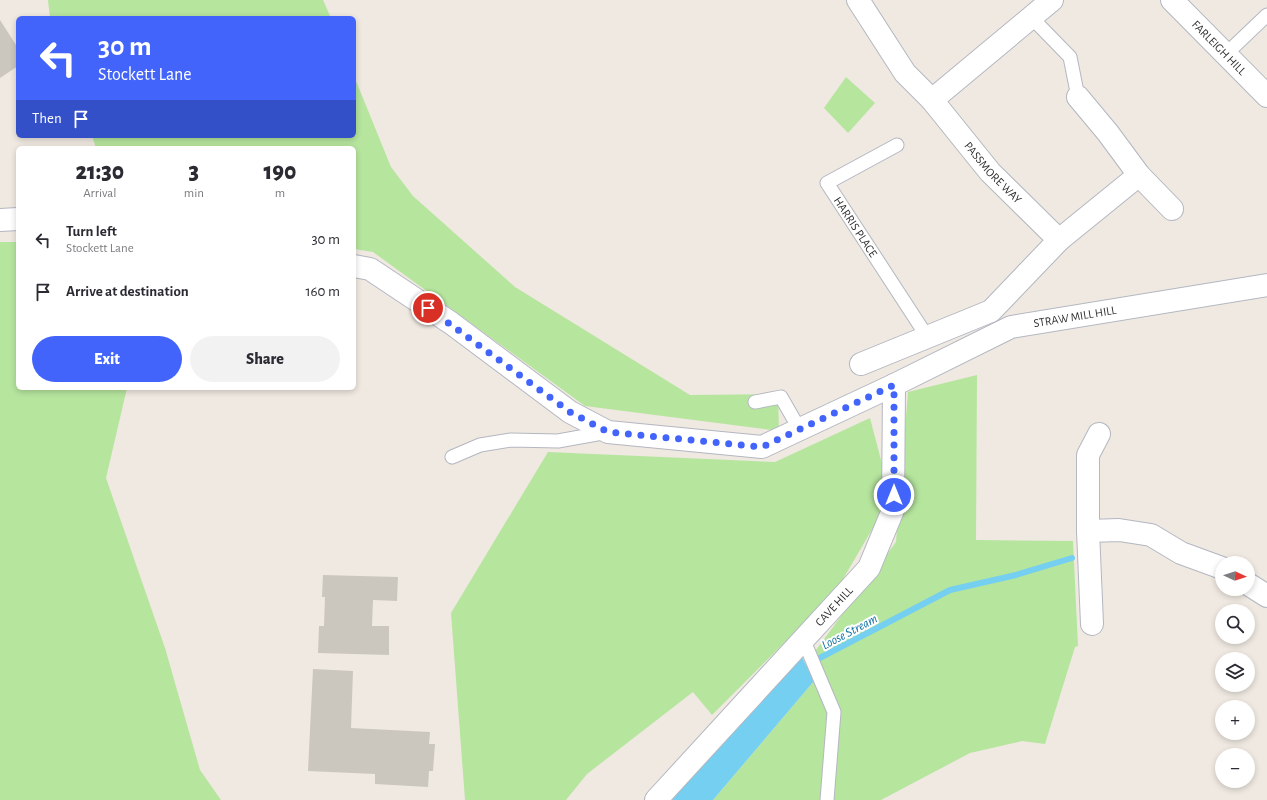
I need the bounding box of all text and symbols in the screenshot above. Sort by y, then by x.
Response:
street label: FARLEIGH HILL [1190,18,1248,77]
icon: left [32,32,84,84]
text: 30 m [98,33,151,61]
text: Stockett Lane [98,66,192,84]
icon: arrive [70,108,92,130]
text: Then [32,111,62,126]
street label: PASSMORE WAY [962,140,1024,206]
text: 21:30 [75,160,124,184]
text: 3 [189,160,199,184]
text: 190 [264,160,297,184]
text: Arrival [83,187,117,200]
text: min [184,187,204,200]
text: m [275,187,285,200]
street label: HARRIS PLACE [832,194,880,259]
text: Turn left [66,224,117,239]
icon: left [32,229,54,251]
text: 30 m [311,232,340,247]
text: Stockett Lane [66,242,134,255]
icon: arrive [32,281,54,303]
text: Arrive at destination [66,284,189,299]
text: 160 m [305,284,340,299]
pin [411,291,445,325]
icon: arrive [417,297,439,319]
street label: STRAW MILL HILL [1033,304,1117,329]
button: Exit [32,336,182,382]
button: Share [190,336,340,382]
position arrow [873,474,915,516]
north arrow [1215,556,1255,596]
map controls [1215,556,1255,788]
street label: CAVE HILL [813,584,855,628]
button: search [1215,604,1255,644]
water label: Loose Stream [820,612,880,652]
button: layers [1215,652,1255,692]
button: + [1215,700,1255,740]
button: − [1215,748,1255,788]

